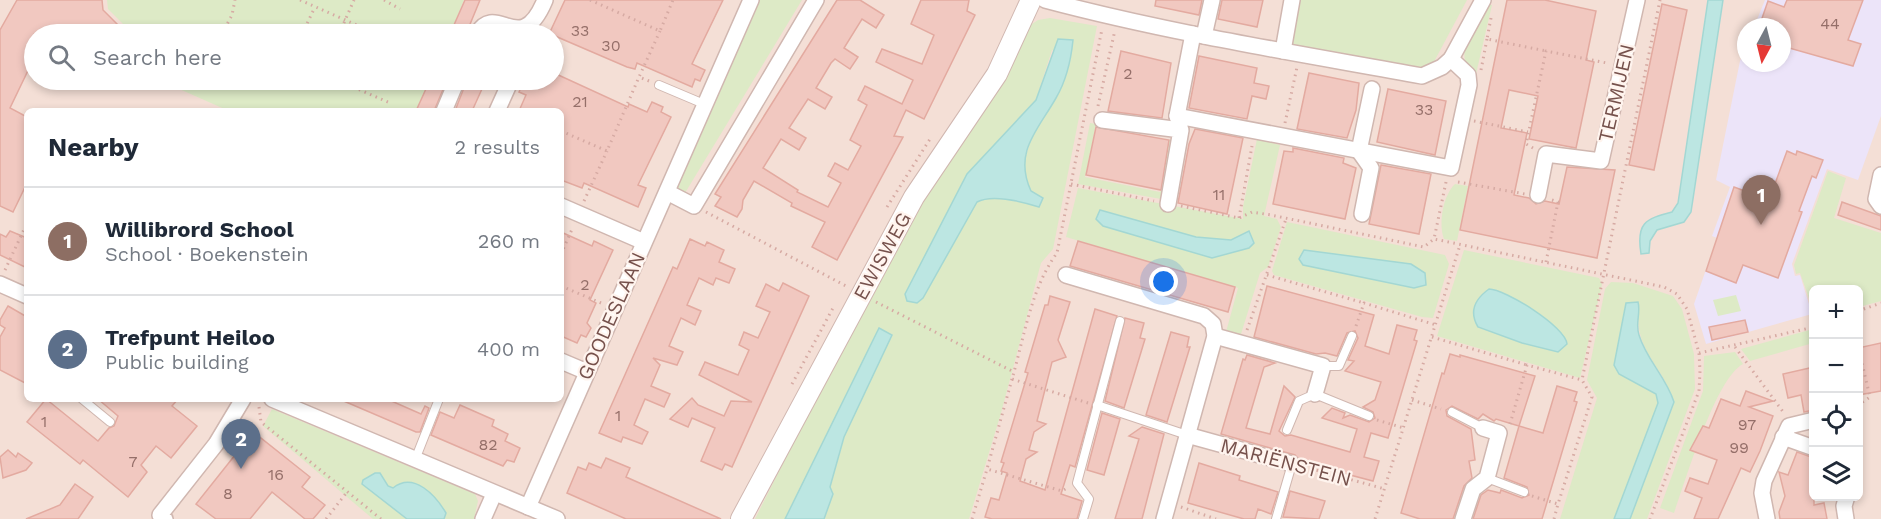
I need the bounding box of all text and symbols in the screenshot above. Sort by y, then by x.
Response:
house number: 44 [1820,14,1840,33]
north arrow [1737,18,1791,72]
house number: 33 [571,21,589,40]
search box [24,24,564,90]
house number: 30 [601,36,621,55]
icon: search [45,41,78,74]
street label: TERMIJEN [1593,42,1639,144]
text: Search here [93,45,222,70]
house number: 2 [1123,64,1133,83]
house number: 21 [572,92,588,111]
house number: 33 [1415,100,1433,119]
text: Nearby [48,132,139,162]
text: 2 results [455,135,540,159]
pin: 1 [1742,176,1780,225]
house number: 11 [1213,185,1225,204]
street label: EWISWEG [848,208,916,304]
text: Willibrord School [105,217,294,242]
text: 1 [63,229,72,253]
text: 260 m [478,229,540,253]
text: School · Boekenstein [105,242,309,266]
street label: GOODESLAAN [572,248,650,384]
your location [1149,267,1178,296]
house number: 2 [580,275,590,294]
map controls [1809,285,1863,501]
button: + [1809,285,1863,339]
text: Trefpunt Heiloo [105,325,275,350]
text: 2 [62,337,73,361]
text: 400 m [477,337,540,361]
button: − [1809,339,1863,393]
text: Public building [105,350,249,374]
button: locate [1809,393,1863,447]
house number: 1 [615,406,621,425]
house number: 1 [41,412,47,431]
house number: 97 [1738,415,1756,434]
pin: 2 [222,420,260,469]
street label: MARIËNSTEIN [1218,433,1354,491]
house number: 82 [478,435,498,454]
house number: 99 [1729,438,1749,457]
button: layers [1809,447,1863,501]
house number: 7 [129,452,138,471]
house number: 16 [268,465,284,484]
house number: 8 [223,484,233,503]

